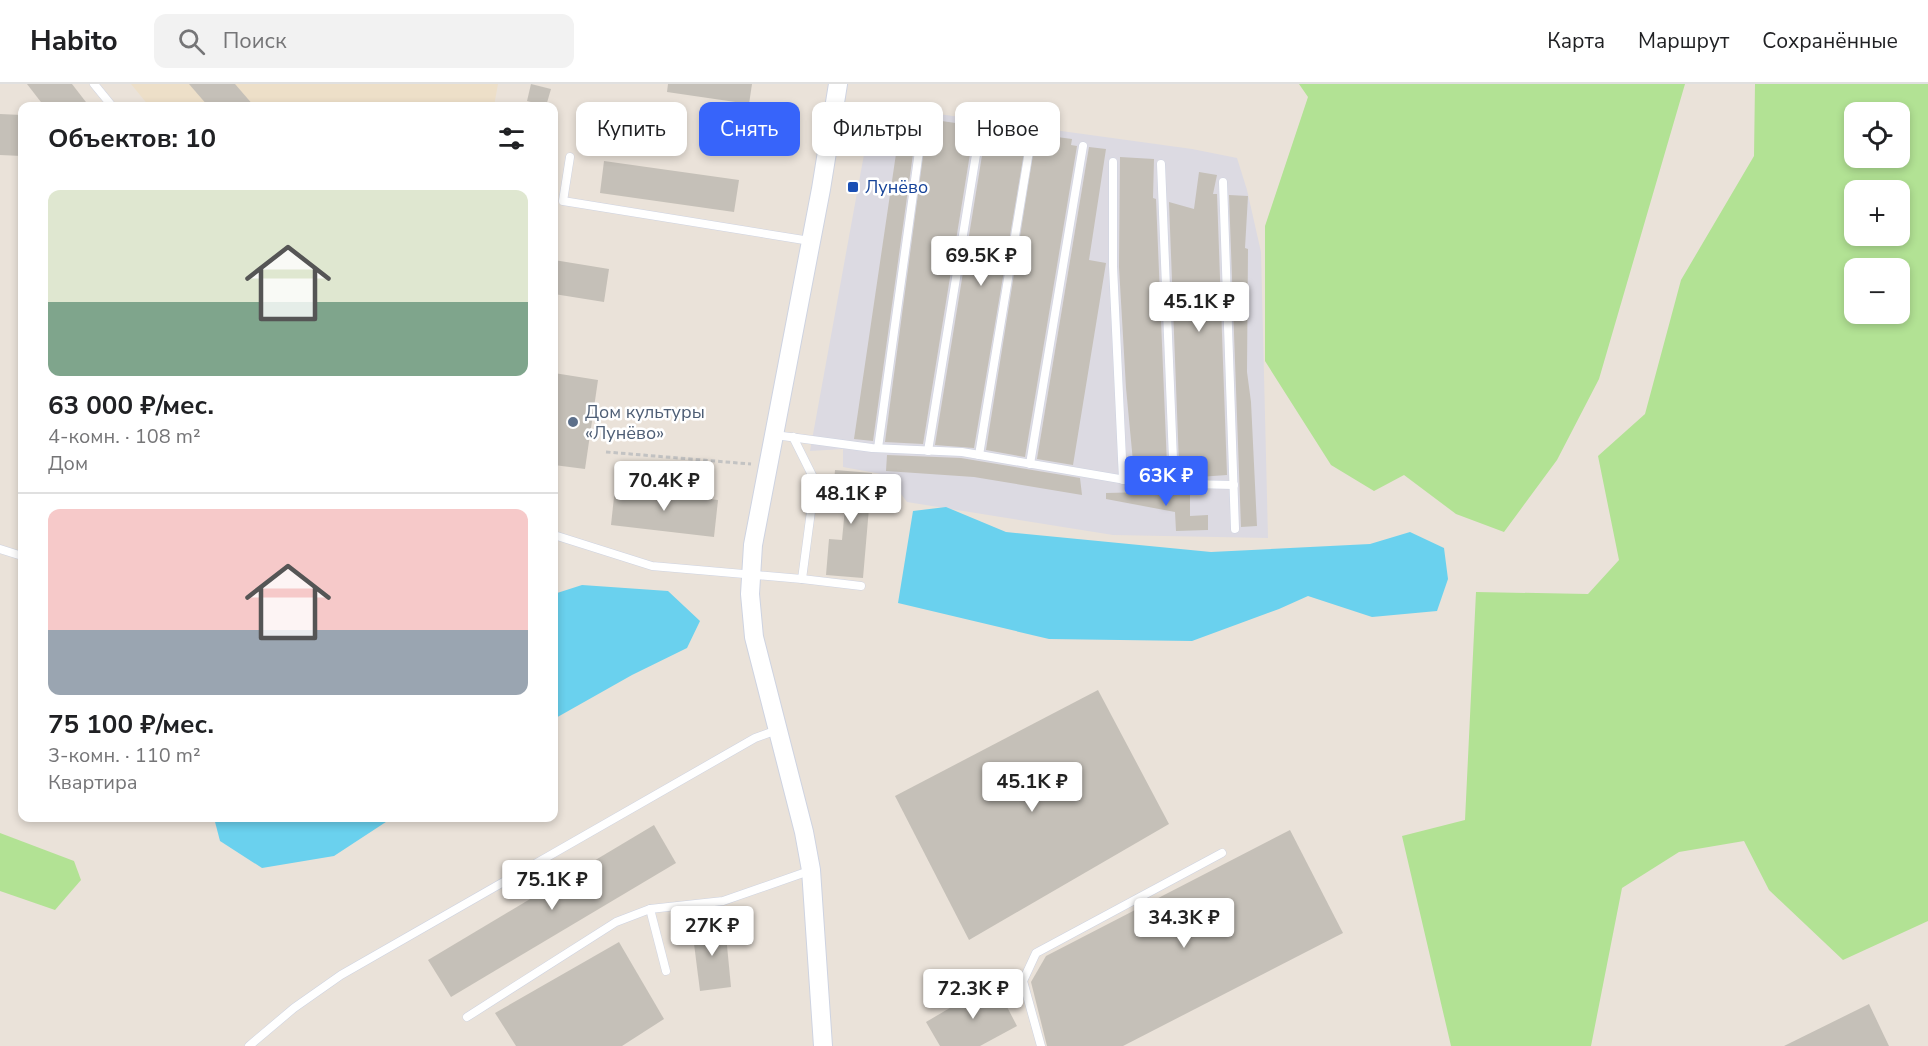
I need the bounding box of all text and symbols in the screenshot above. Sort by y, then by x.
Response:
search box [154,14,574,68]
text: Habito [30,22,118,60]
icon: search [175,25,208,58]
text: Поиск [223,26,287,56]
text: Карта [1547,27,1605,55]
text: Маршрут [1638,27,1729,55]
text: Сохранённые [1762,27,1898,55]
chip: Купить [576,102,687,156]
chip: Снять [699,102,800,156]
chip: Фильтры [812,102,943,156]
chip: Новое [955,102,1060,156]
map controls [1844,102,1910,324]
button: locate [1844,102,1910,168]
text: Объектов: 10 [48,121,216,156]
icon: filters [495,122,528,155]
place label: Лунёво [865,175,928,199]
marker: Лунёво [846,180,860,194]
button: + [1844,180,1910,246]
icon: home [234,229,342,337]
pin: 69.5K ₽ [926,236,1036,287]
text: 69.5K ₽ [945,242,1017,269]
button: − [1844,258,1910,324]
pin: 45.1K ₽ [1144,282,1254,333]
text: 45.1K ₽ [1163,288,1235,315]
text: 63 000 ₽/мес. [48,388,214,423]
place label: Дом культуры «Лунёво» [585,400,705,445]
marker: Дом культуры «Лунёво» [566,415,580,429]
text: 4-комн. · 108 m² [48,423,201,450]
text: Дом [48,450,88,477]
pin: 63K ₽ [1124,456,1208,507]
pin: 70.4K ₽ [609,461,719,512]
text: 63K ₽ [1139,462,1193,489]
text: 70.4K ₽ [628,467,700,494]
pin: 48.1K ₽ [796,474,906,525]
text: 48.1K ₽ [815,480,887,507]
icon: home [234,548,342,656]
text: 75 100 ₽/мес. [48,707,214,742]
text: 3-комн. · 110 m² [48,742,201,769]
pin: 45.1K ₽ [977,762,1087,813]
text: 45.1K ₽ [996,768,1068,795]
text: Квартира [48,769,138,796]
pin: 75.1K ₽ [497,860,607,911]
text: 75.1K ₽ [516,866,588,893]
pin: 34.3K ₽ [1129,898,1239,949]
text: 34.3K ₽ [1148,904,1220,931]
pin: 27K ₽ [670,906,754,957]
text: 27K ₽ [685,912,739,939]
pin: 72.3K ₽ [918,969,1028,1020]
text: 72.3K ₽ [937,975,1009,1002]

